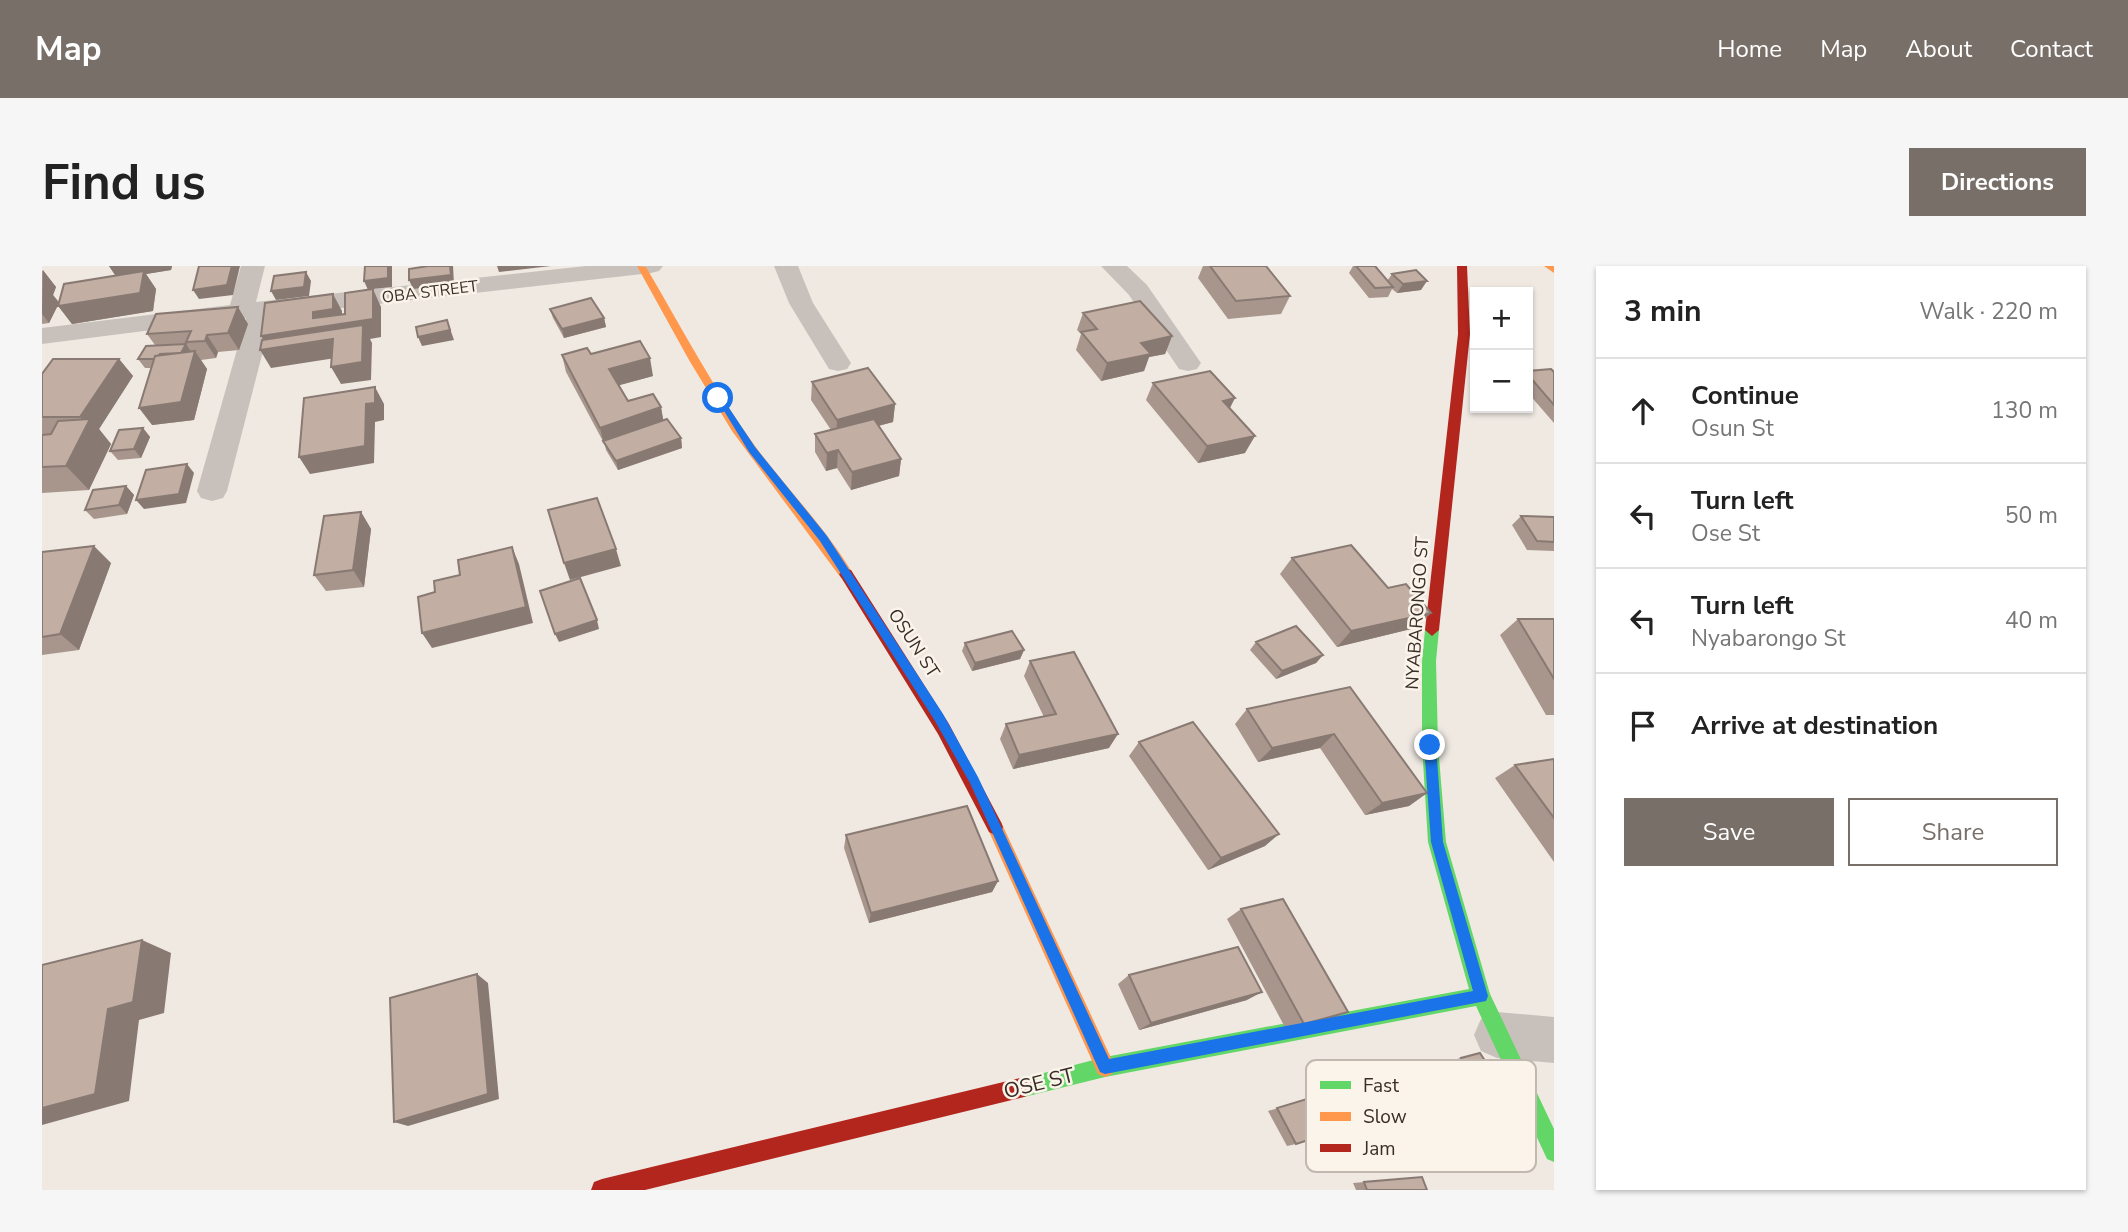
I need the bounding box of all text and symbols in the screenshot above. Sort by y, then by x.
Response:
text: Map [35,27,102,72]
text: Home [1717,33,1782,65]
text: Map [1820,33,1867,65]
text: About [1905,33,1972,65]
text: Contact [2010,33,2093,65]
button: Directions [1909,148,2086,216]
text: Find us [42,149,206,216]
street label: OBA STREET [381,275,480,309]
map controls [1470,287,1533,413]
button: + [1470,287,1533,350]
text: 3 min [1624,291,1702,332]
text: Walk · 220 m [1919,296,2058,327]
button: − [1470,350,1533,413]
text: Continue [1691,378,1799,413]
route start [702,382,733,413]
icon: ahead [1624,392,1662,430]
text: 130 m [1991,395,2058,426]
text: Osun St [1691,413,1774,444]
text: Turn left [1691,483,1794,518]
icon: left [1624,497,1662,535]
text: 50 m [2005,500,2058,531]
text: Ose St [1691,518,1760,549]
street label: NYABARONGO ST [1400,536,1434,690]
text: Turn left [1691,588,1794,623]
icon: left [1624,602,1662,640]
street label: OSUN ST [883,604,945,682]
text: 40 m [2005,605,2058,636]
text: Nyabarongo St [1691,623,1846,654]
icon: arrive [1624,707,1662,745]
text: Arrive at destination [1691,708,1938,743]
route end [1414,729,1445,760]
button: Save [1624,798,1834,866]
button: Share [1848,798,2058,866]
legend [1306,1060,1536,1172]
street label: OSE ST [1001,1061,1078,1105]
text: Fast [1363,1073,1399,1099]
text: Slow [1363,1104,1407,1130]
text: Jam [1362,1136,1396,1162]

